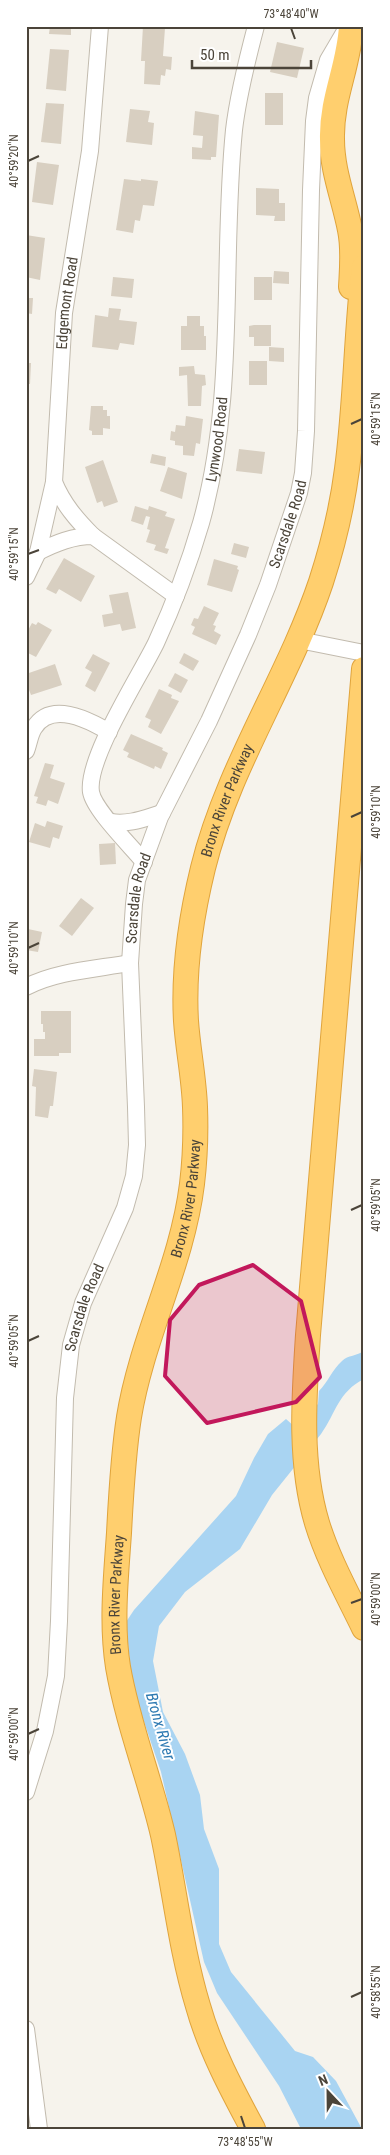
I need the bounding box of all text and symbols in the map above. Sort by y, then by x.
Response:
text: 73°48'40"W [263,7,319,21]
scale bar [192,38,311,70]
text: 50 m [200,46,230,64]
text: 40°59'20"N [7,134,21,188]
street label: Edgemont Road [53,255,82,350]
text: 40°59'15"N [369,392,383,446]
street label: Lynwood Road [202,396,231,483]
street label: Scarsdale Road [265,479,310,571]
text: 40°59'15"N [7,527,21,581]
street label: Bronx River Parkway [197,741,257,859]
text: 40°59'10"N [369,785,383,839]
street label: Scarsdale Road [122,850,155,944]
text: 40°59'10"N [7,921,21,975]
street label: Bronx River Parkway [167,1139,204,1260]
text: 40°59'05"N [369,1178,383,1232]
street label: Scarsdale Road [61,1261,108,1352]
text: 40°59'05"N [7,1314,21,1368]
street label: Bronx River Parkway [105,1534,128,1656]
text: 40°59'00"N [369,1572,383,1626]
water label: Bronx River [142,1690,180,1763]
text: 40°59'00"N [7,1707,21,1761]
text: 40°58'55"N [369,1965,383,2019]
north arrow [302,2068,352,2118]
text: N [316,2071,330,2089]
text: 73°48'55"W [217,2135,273,2149]

